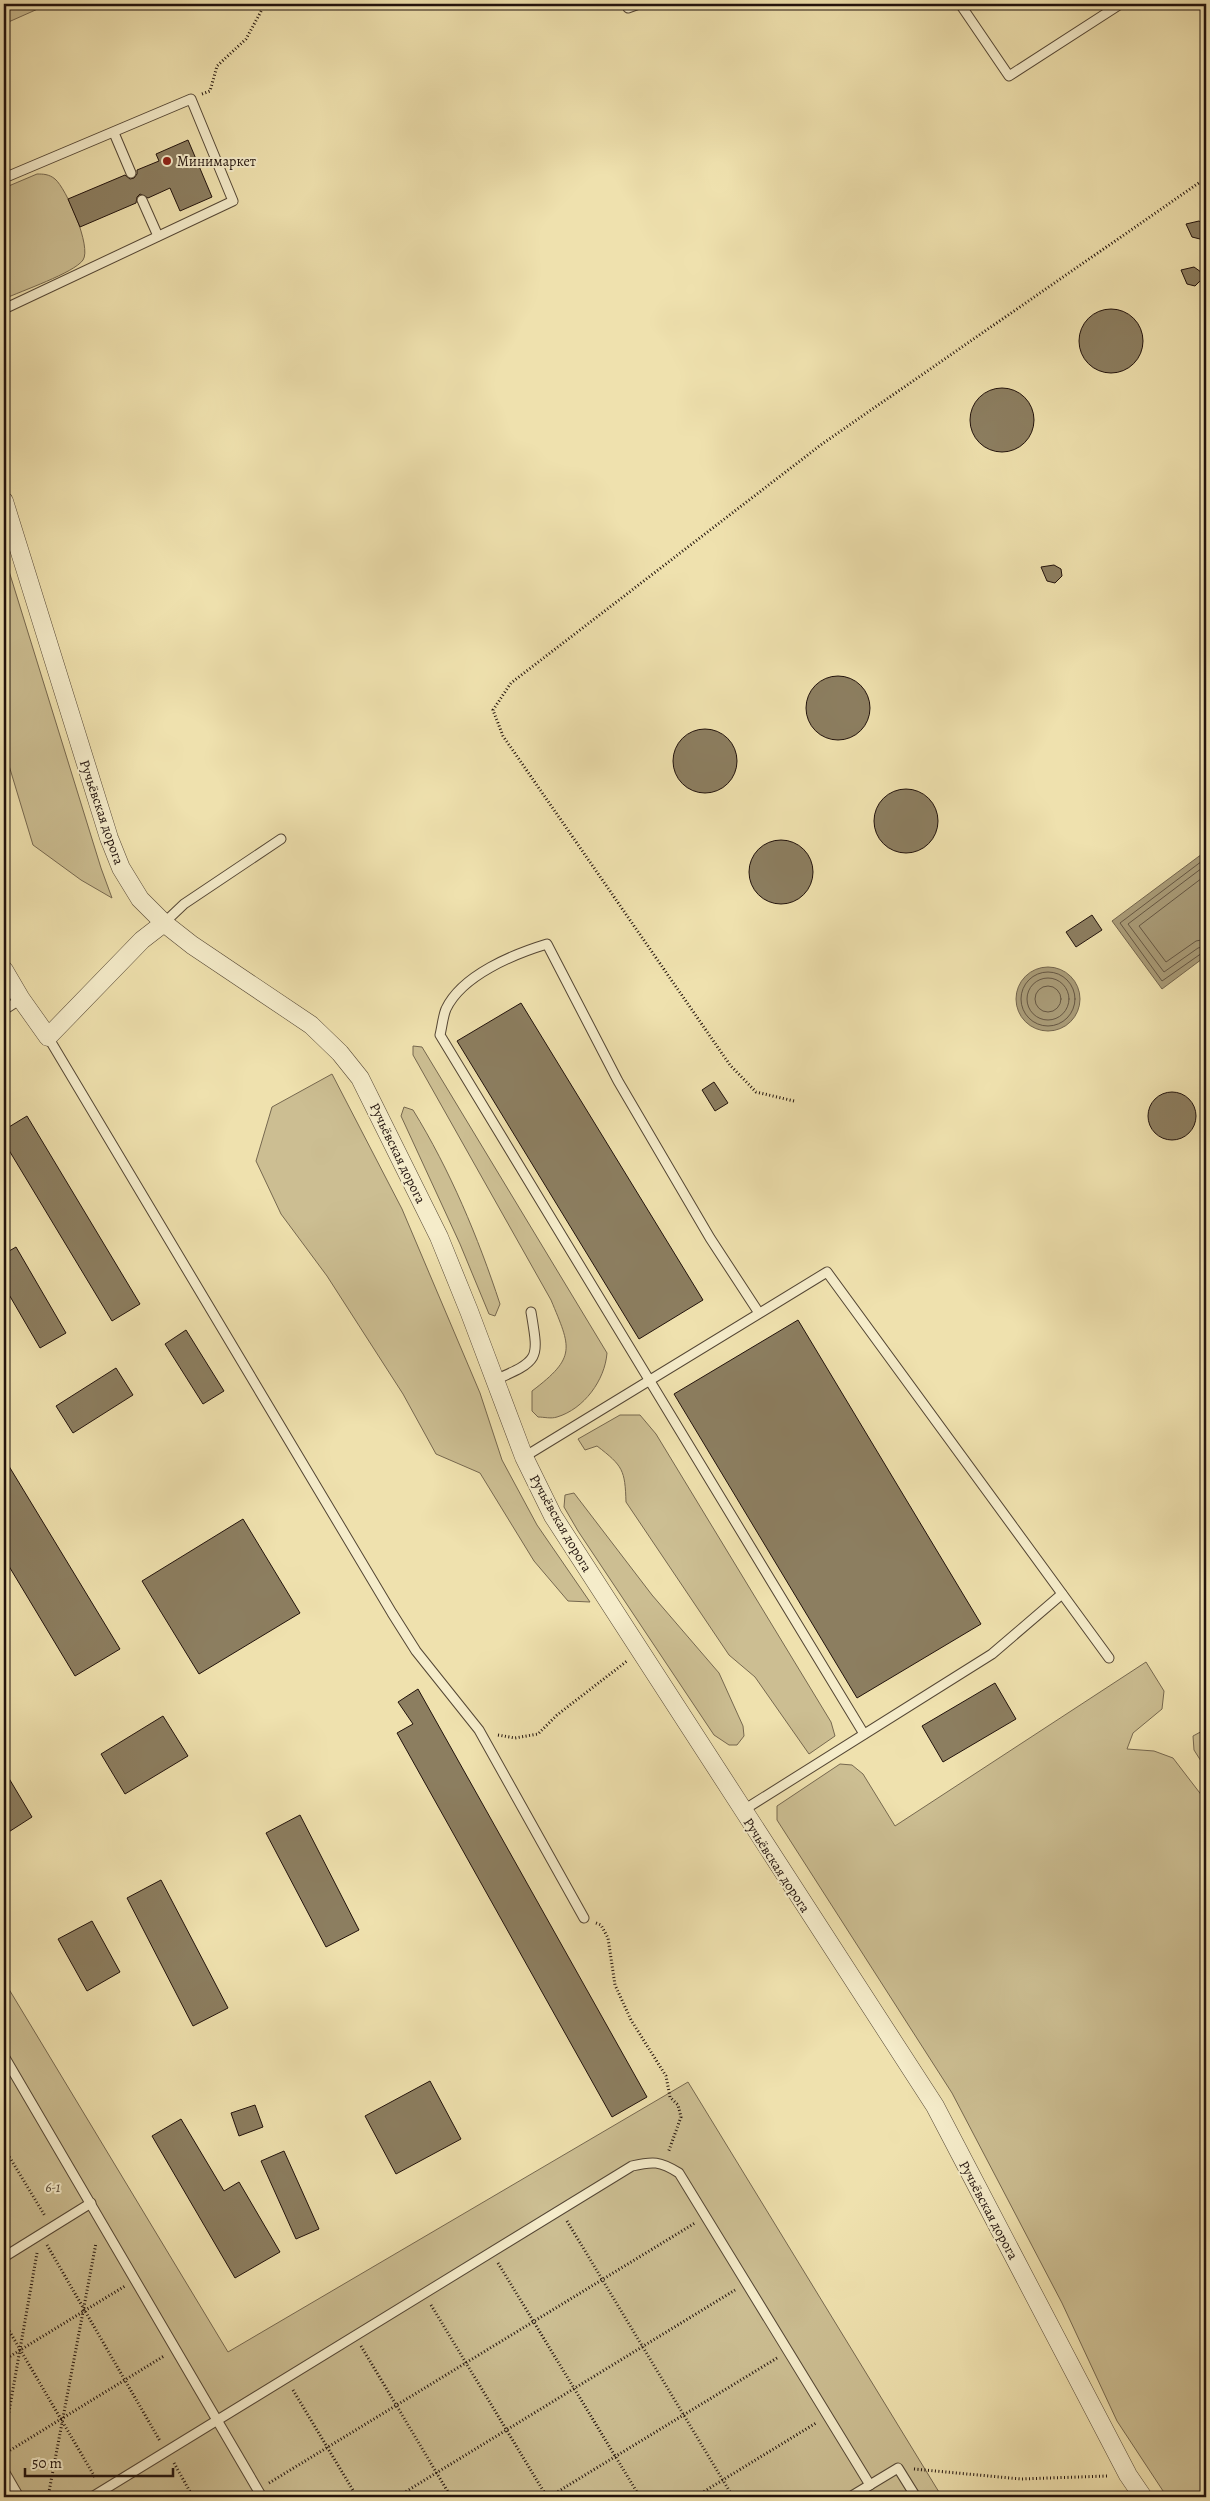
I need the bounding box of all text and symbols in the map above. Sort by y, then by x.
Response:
place label: Минимаркет [177,152,256,171]
marker: Минимаркет [161,155,173,167]
street label: Ручьёвская дорога [75,757,129,868]
street label: Ручьёвская дорога [365,1100,430,1207]
street label: Ручьёвская дорога [525,1471,597,1576]
street label: Ручьёвская дорога [739,1814,815,1917]
street label: Ручьёвская дорога [954,2157,1023,2264]
park label: 6-1 [45,2178,61,2197]
scale bar [25,2446,172,2478]
text: 50 m [32,2453,62,2473]

